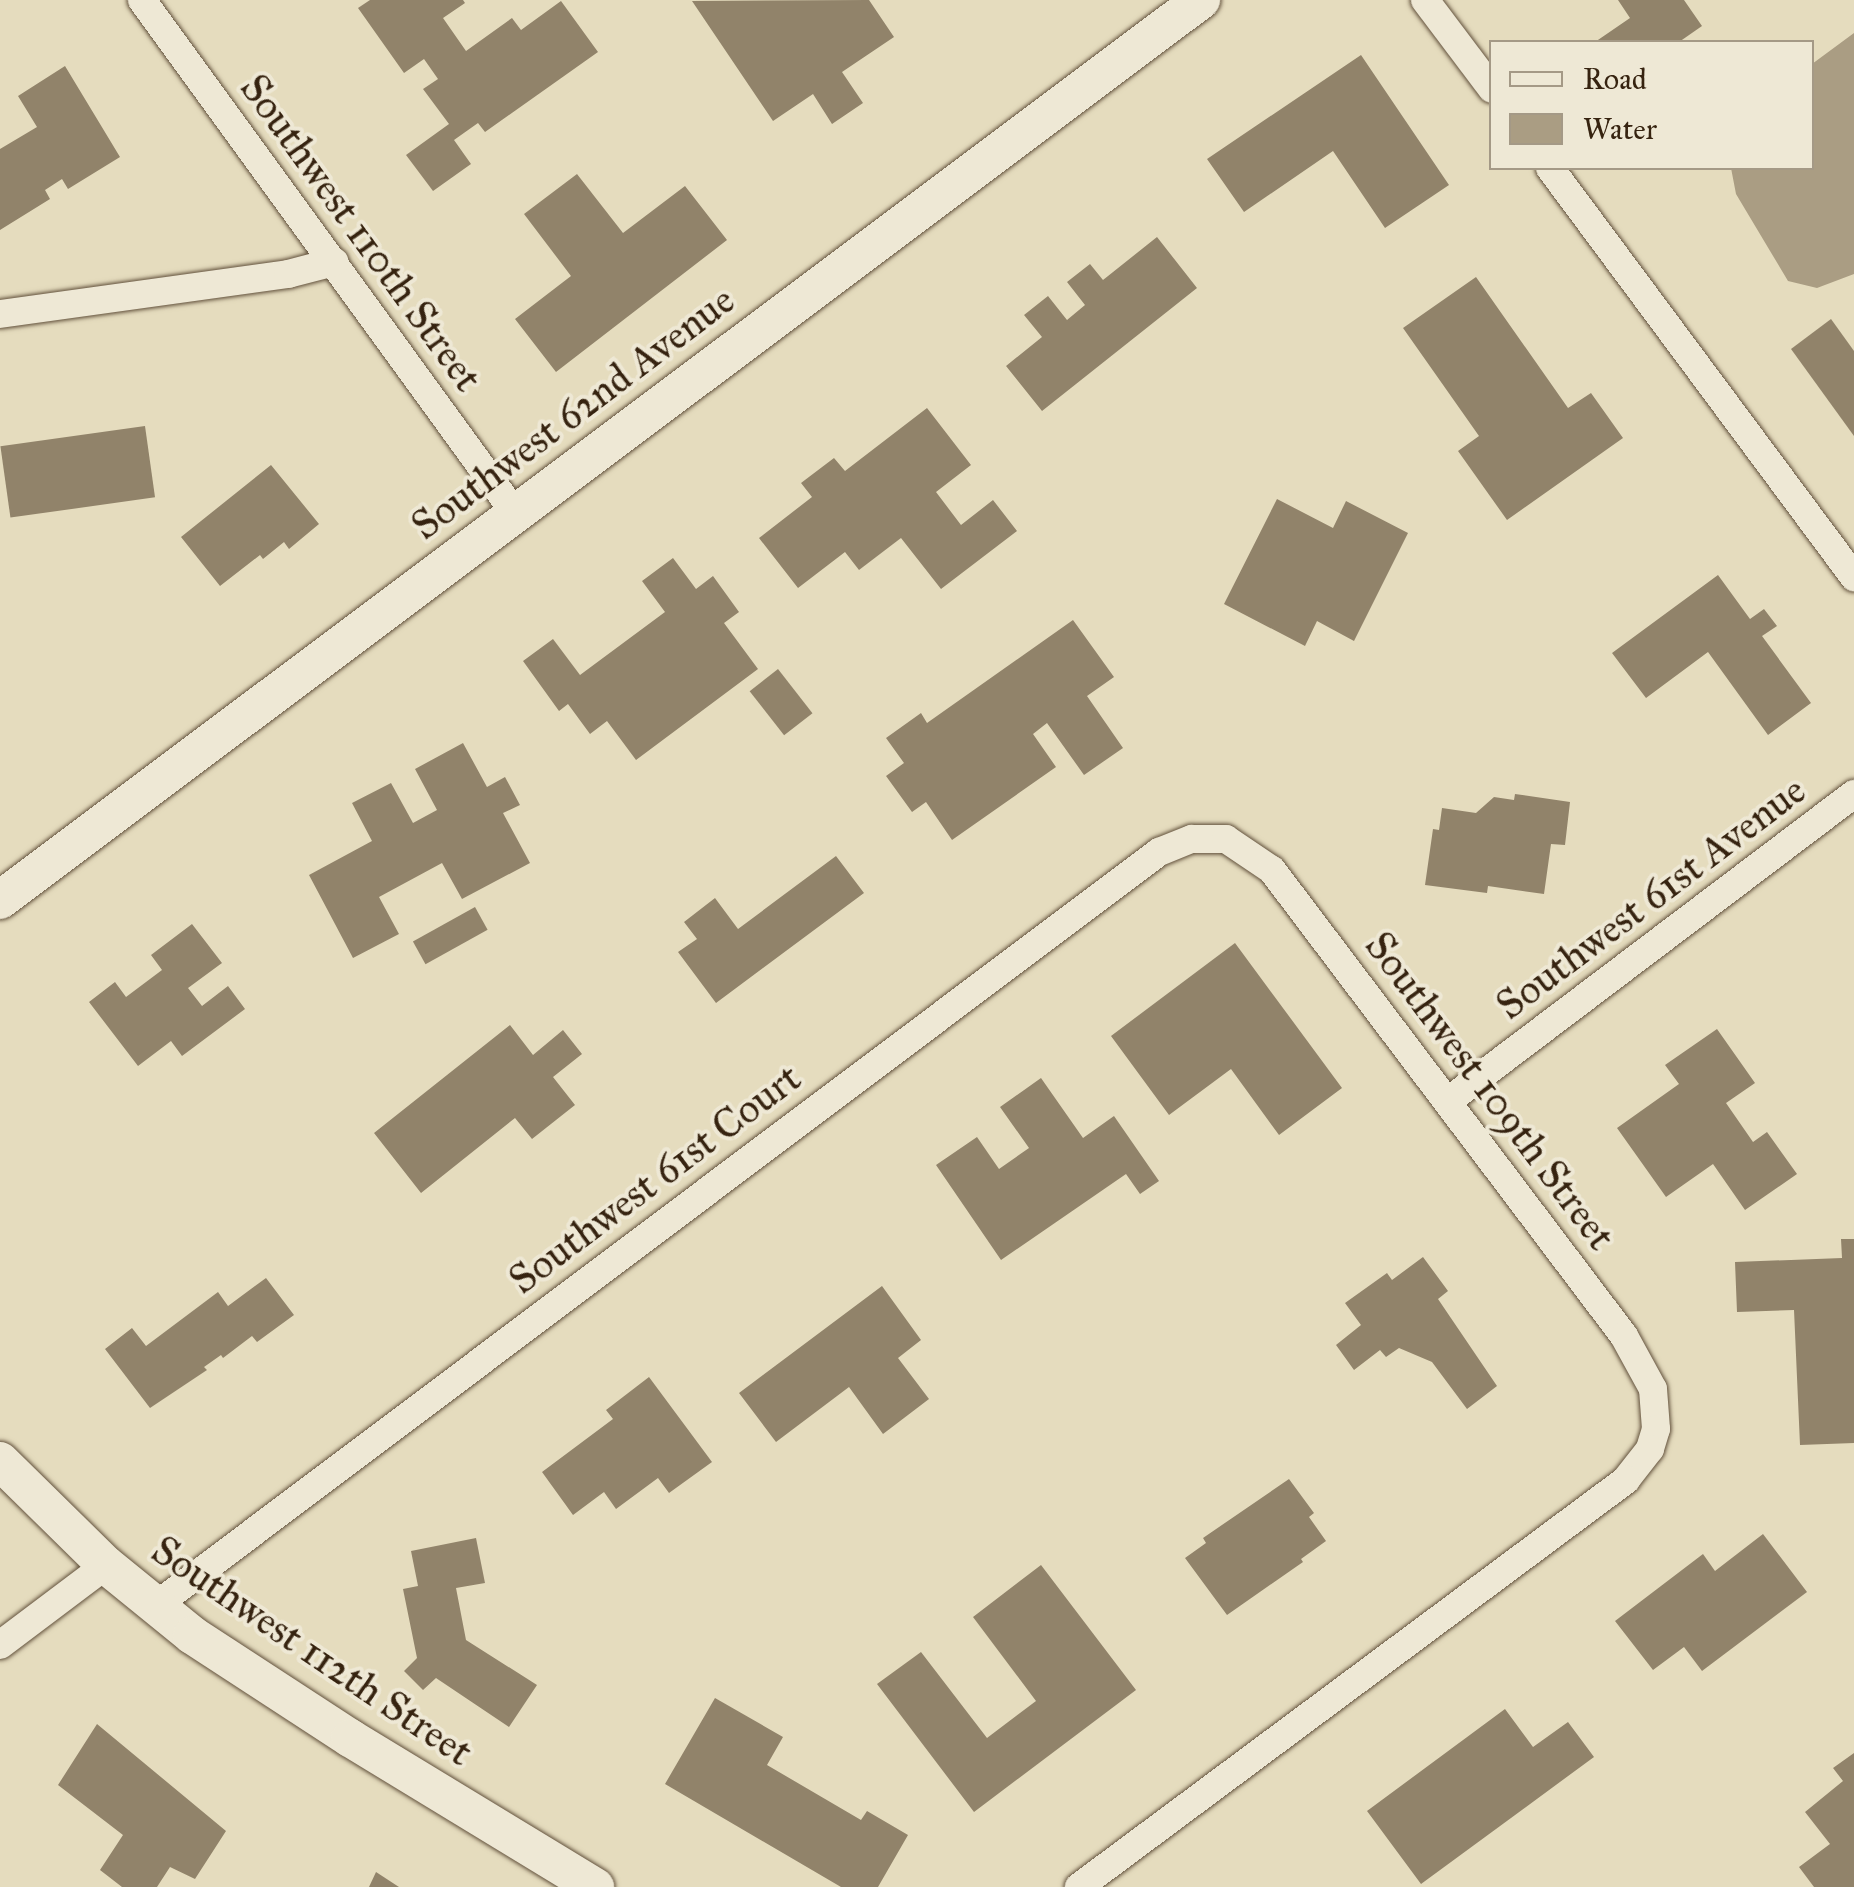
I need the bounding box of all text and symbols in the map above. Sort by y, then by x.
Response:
legend [1489,40,1814,170]
text: Road [1583,61,1647,97]
street label: Southwest 110th Street [230,65,492,401]
text: Water [1583,111,1657,147]
street label: Southwest 62nd Avenue [402,276,744,550]
street label: Southwest 61st Avenue [1487,766,1815,1030]
street label: Southwest 109th Street [1355,923,1625,1259]
street label: Southwest 61st Court [500,1054,810,1304]
street label: Southwest 112th Street [143,1526,481,1776]

